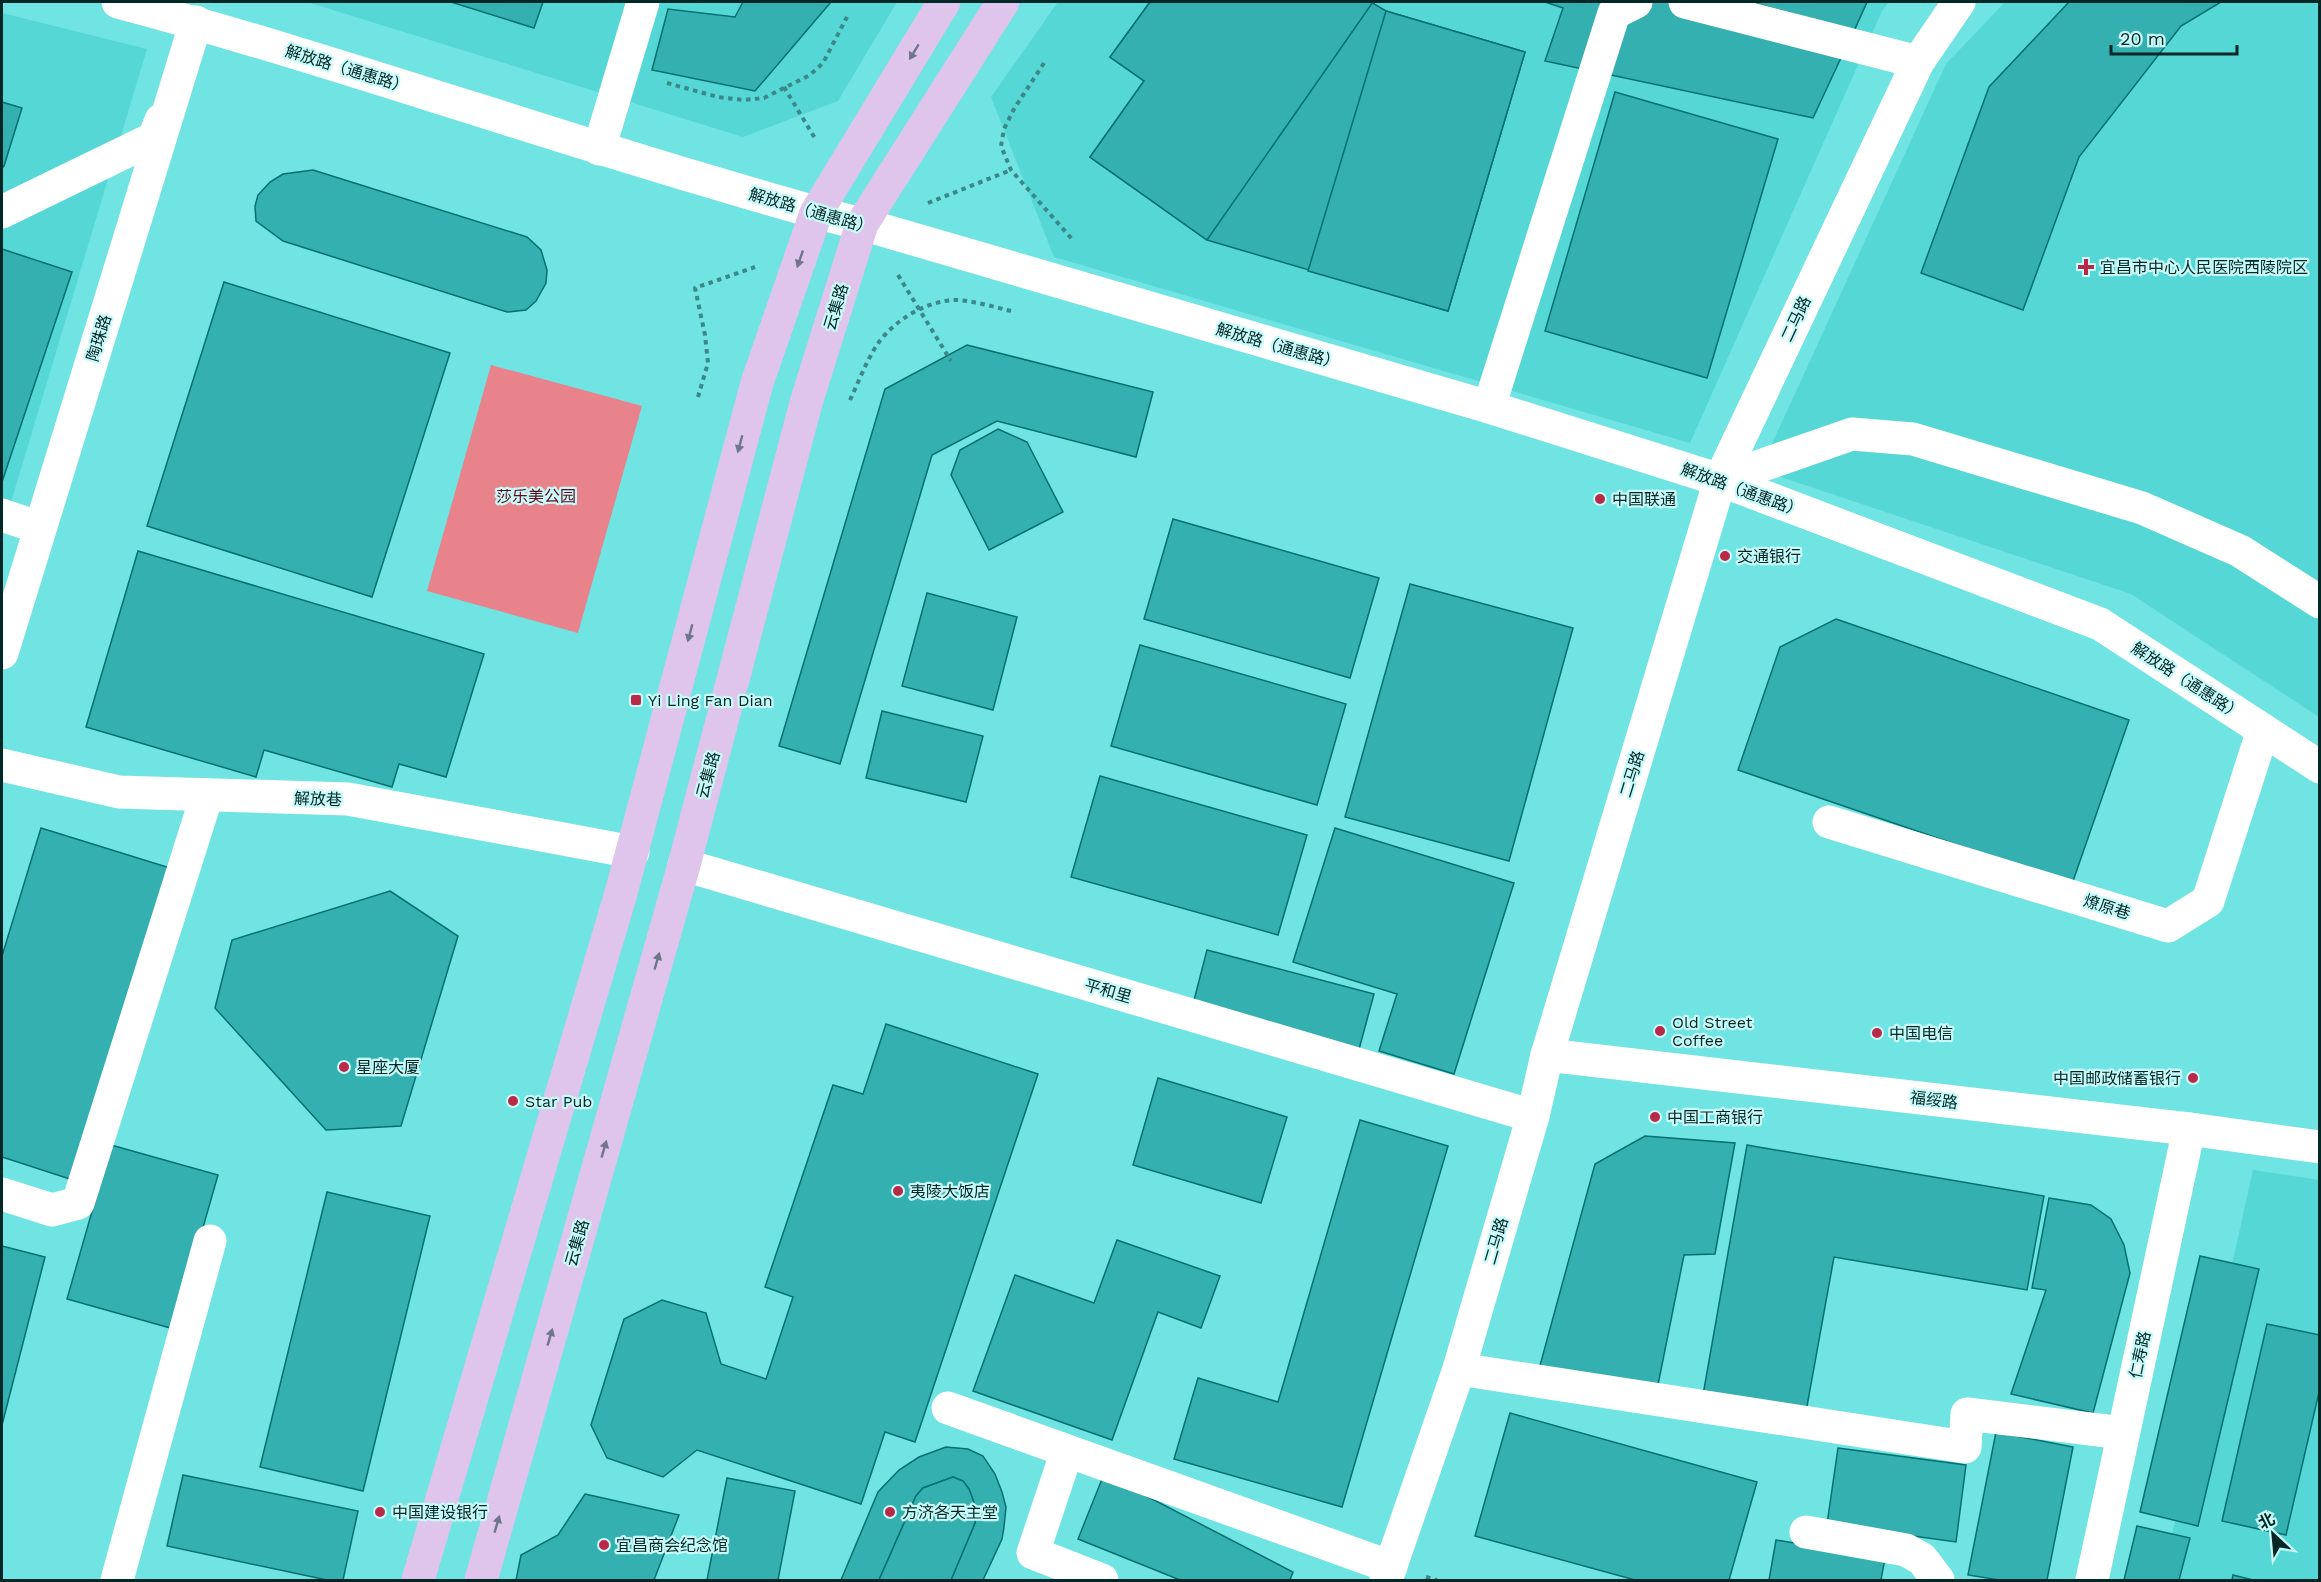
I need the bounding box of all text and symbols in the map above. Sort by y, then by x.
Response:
scale bar [2111,18,2237,56]
text: 20 m [2120,28,2165,49]
street label: 解放路（通惠路） [283,41,411,97]
one-way arrow [908,44,919,60]
street label: 解放路（通惠路） [747,184,875,238]
one-way arrow [794,250,804,268]
marker: 宜昌市中心人民医院西陵院区 [2077,258,2095,276]
place label: 宜昌市中心人民医院西陵院区 [2100,258,2308,277]
street label: 云集路 [820,281,852,333]
street label: 二马路 [1777,293,1815,345]
street label: 陶珠路 [83,312,115,364]
street label: 解放路（通惠路） [1214,319,1342,373]
one-way arrow [735,435,745,453]
street label: 解放路（通惠路） [1679,459,1805,521]
park label: 莎乐美公园 [496,487,576,506]
place label: 中国联通 [1612,490,1676,509]
marker: 中国联通 [1593,492,1607,506]
place label: 交通银行 [1737,547,1801,566]
marker: 交通银行 [1718,549,1732,563]
one-way arrow [685,624,695,642]
street label: 解放路（通惠路） [2128,638,2246,724]
place label: Yi Ling Fan Dian [648,691,773,710]
marker: Yi Ling Fan Dian [629,693,643,707]
street label: 二马路 [1616,748,1648,800]
street label: 云集路 [693,749,723,801]
street label: 解放巷 [294,789,342,809]
street label: 燎原巷 [2081,891,2133,923]
one-way arrow [652,952,662,970]
street label: 平和里 [1082,975,1134,1007]
place label: Old Street Coffee [1672,1013,1753,1050]
marker: Old Street Coffee [1653,1024,1667,1038]
place label: 中国电信 [1889,1024,1953,1043]
marker: 中国电信 [1870,1026,1884,1040]
place label: 星座大厦 [356,1058,420,1077]
marker: 星座大厦 [337,1060,351,1074]
place label: 中国邮政储蓄银行 [2053,1069,2181,1088]
marker: 中国邮政储蓄银行 [2186,1071,2200,1085]
street label: 福绥路 [1909,1088,1959,1112]
place label: Star Pub [525,1092,592,1111]
marker: Star Pub [506,1094,520,1108]
place label: 中国工商银行 [1667,1108,1763,1127]
marker: 中国工商银行 [1648,1110,1662,1124]
one-way arrow [599,1140,609,1158]
place label: 夷陵大饭店 [910,1182,990,1201]
marker: 夷陵大饭店 [891,1184,905,1198]
street label: 二马路 [1480,1215,1512,1267]
street label: 云集路 [561,1217,593,1269]
one-way arrow [546,1327,556,1346]
street label: 仁寿路 [2126,1330,2154,1380]
place label: 中国建设银行 [392,1503,488,1522]
place label: 方济各天主堂 [902,1503,998,1522]
north arrow [2243,1504,2303,1564]
marker: 中国建设银行 [373,1505,387,1519]
marker: 方济各天主堂 [883,1505,897,1519]
text: 北 [2255,1509,2278,1533]
one-way arrow [493,1515,503,1533]
place label: 宜昌商会纪念馆 [616,1536,728,1555]
marker: 宜昌商会纪念馆 [597,1538,611,1552]

